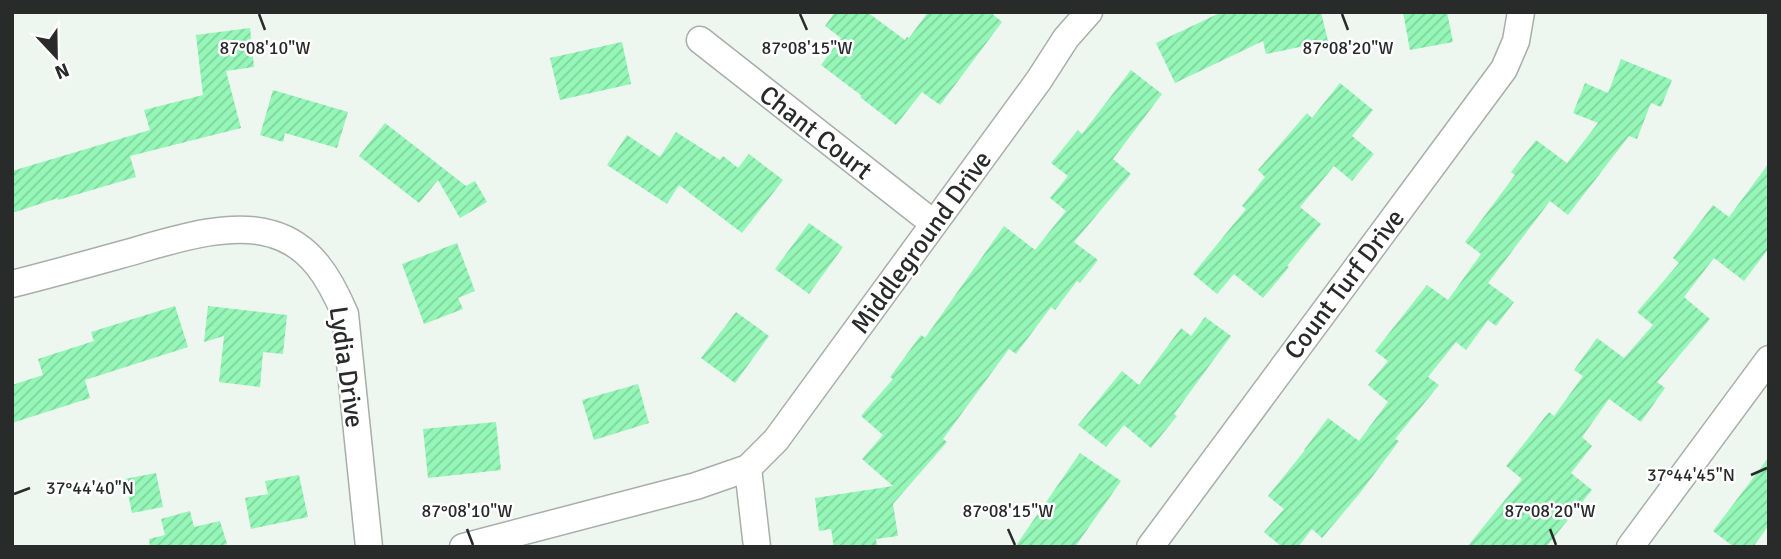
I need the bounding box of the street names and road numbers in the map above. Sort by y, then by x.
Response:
street label: Chant Court [753,79,878,187]
street label: Middleground Drive [845,145,999,340]
street label: Count Turf Drive [1278,203,1412,366]
street label: Lydia Drive [322,304,370,430]

